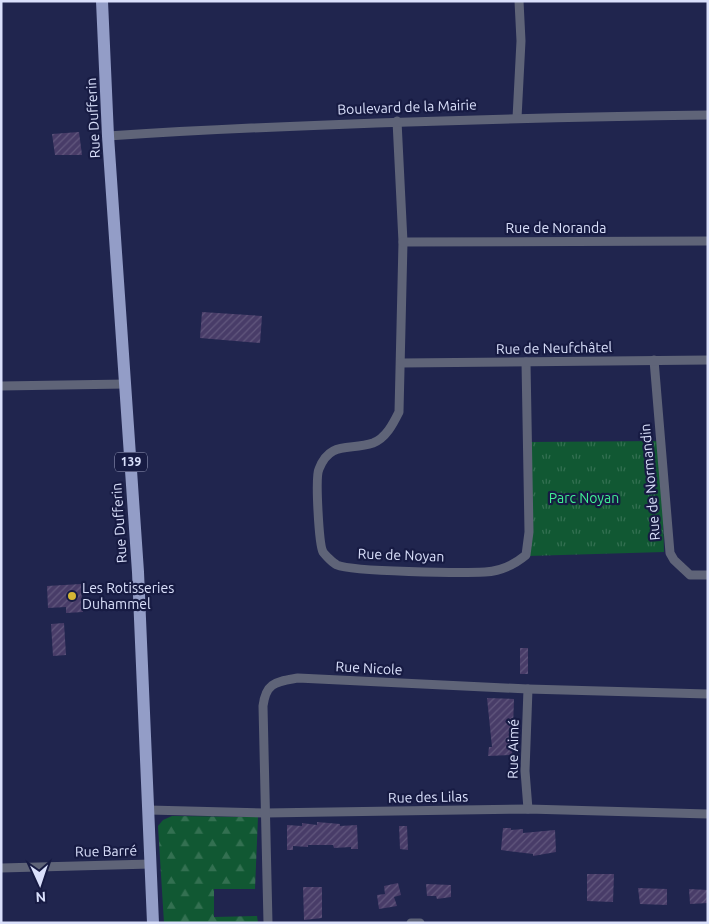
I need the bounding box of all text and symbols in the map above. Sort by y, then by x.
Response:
street label: Rue Dufferin [83,77,103,159]
street label: Boulevard de la Mairie [337,97,477,117]
street label: Rue de Noranda [506,220,606,236]
street label: Rue de Neufchâtel [496,339,613,357]
street label: Rue de Normandin [637,423,663,541]
road number: 139 [115,452,147,472]
street label: Rue Dufferin [108,482,130,564]
park label: Parc Noyan [549,490,619,506]
street label: Rue de Noyan [357,545,445,565]
place label: Les Rotisseries Duhammel [82,580,174,612]
marker: Les Rotisseries Duhammel [66,590,78,602]
street label: Rue Nicole [335,658,403,678]
street label: Rue Aimé [504,719,522,779]
street label: Rue des Lilas [388,788,468,806]
street label: Rue Barré [75,842,137,860]
north arrow [15,859,65,909]
text: N [35,889,46,905]

